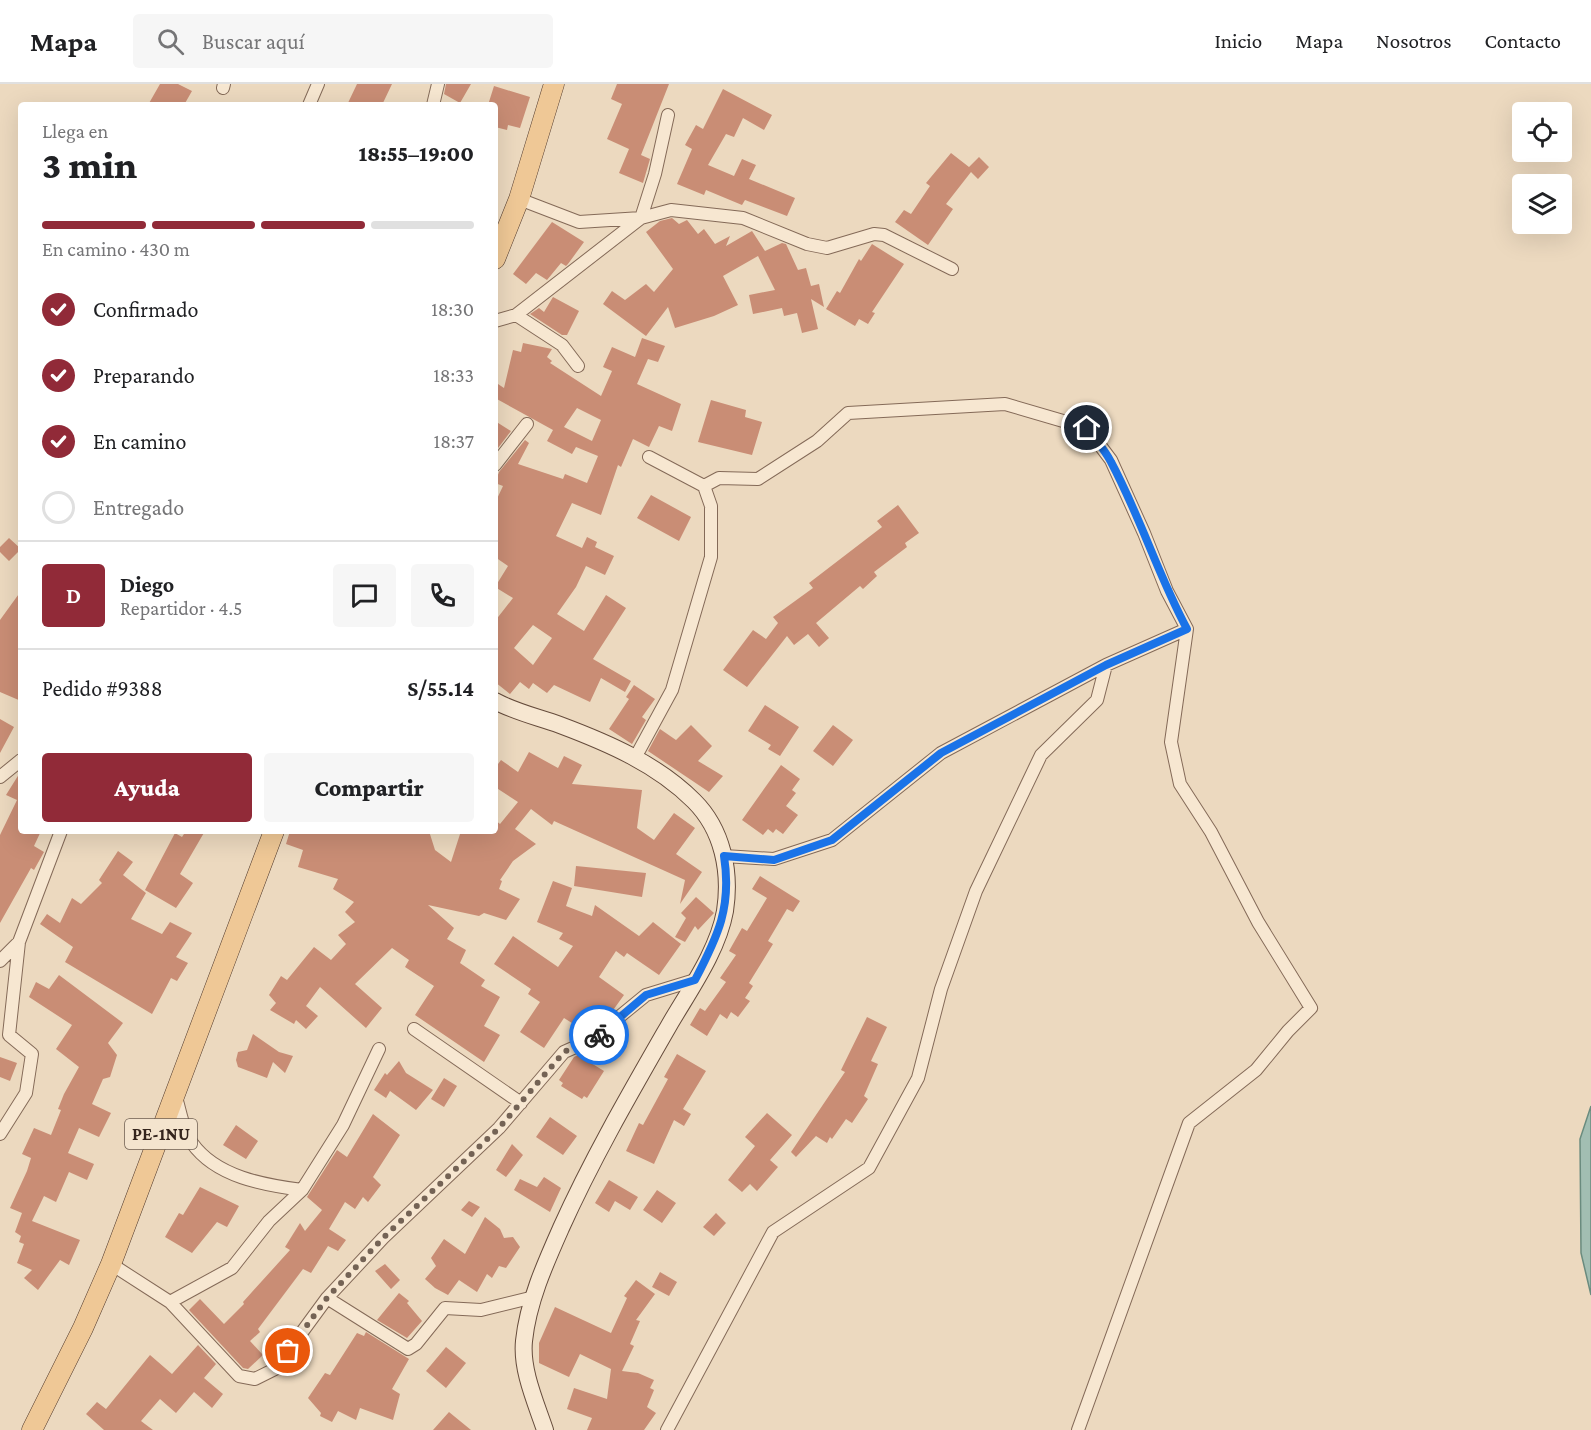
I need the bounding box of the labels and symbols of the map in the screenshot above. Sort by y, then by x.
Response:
pin [1061,402,1112,453]
courier [569,1005,629,1065]
road number: PE-1NU [125,1119,197,1149]
pin [262,1325,313,1376]

